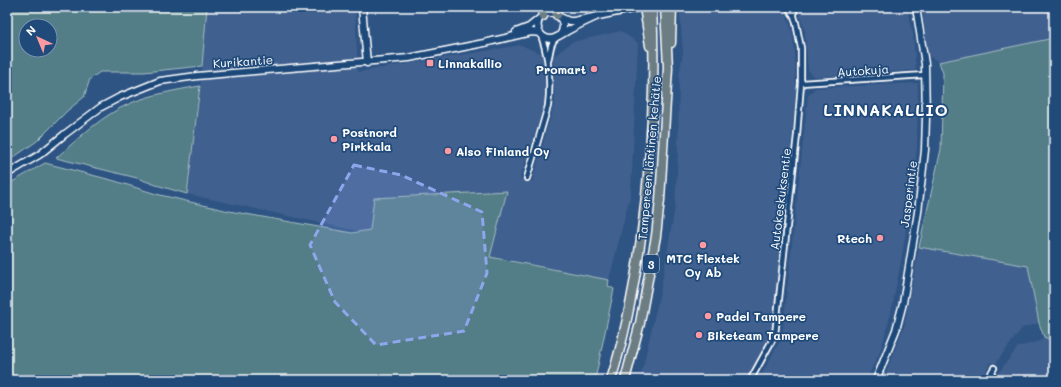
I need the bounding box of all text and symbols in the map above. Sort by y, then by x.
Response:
north arrow [18,18,58,58]
text: N [22,22,39,39]
street label: Kurikantie [212,51,274,71]
place label: Linnakallio [438,55,502,71]
marker: Linnakallio [425,58,435,68]
street label: Autokuja [837,60,889,80]
place label: Promart [536,61,586,77]
marker: Promart [589,64,599,74]
street label: Tampereen läntinen kehätie [634,75,664,241]
district label: LINNAKALLIO [823,99,949,120]
place label: Postnord Pirkkala [342,124,397,154]
marker: Postnord Pirkkala [329,134,339,144]
place label: Also Finland Oy [456,143,550,159]
marker: Also Finland Oy [443,146,453,156]
street label: Autokeskuksentie [766,147,794,251]
street label: Jasperintie [896,160,920,228]
place label: Rtech [837,230,872,246]
marker: Rtech [875,233,885,243]
marker: MTC Flextek Oy Ab [698,240,708,250]
place label: MTC Flextek Oy Ab [666,250,740,280]
road number: 3 [643,255,659,273]
place label: Padel Tampere [716,308,806,324]
marker: Padel Tampere [703,311,713,321]
place label: Biketeam Tampere [707,327,819,343]
marker: Biketeam Tampere [694,330,704,340]

